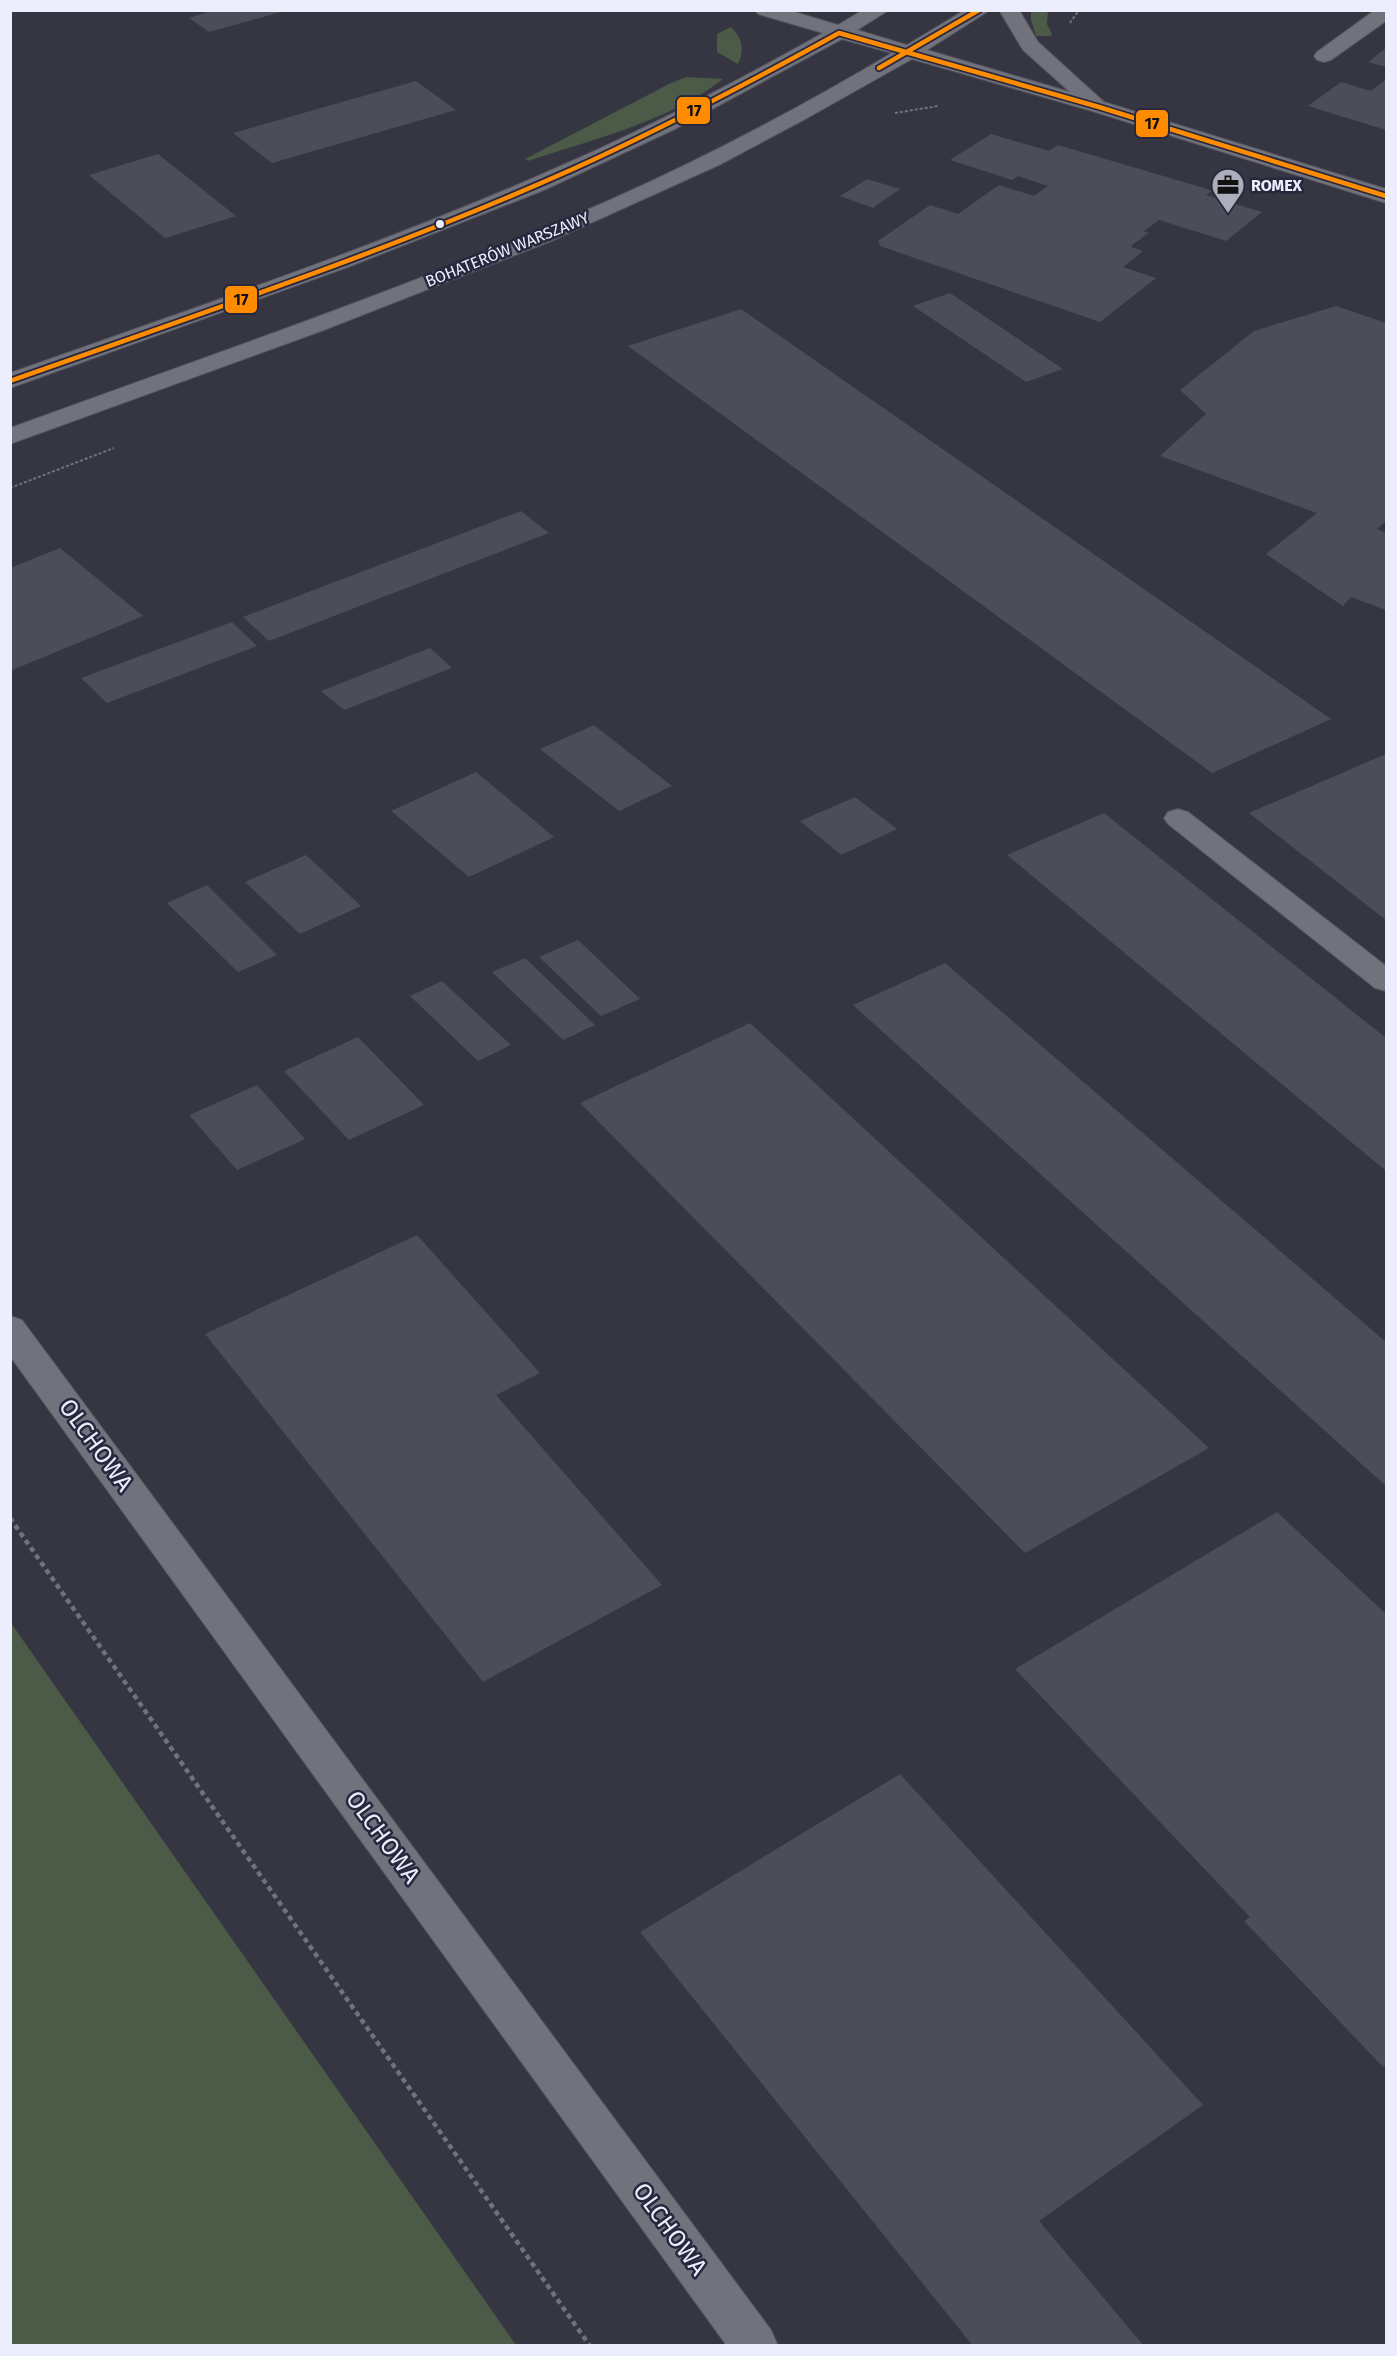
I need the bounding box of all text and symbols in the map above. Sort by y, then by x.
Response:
line badge: 17 [676,96,711,125]
text: 17 [687,101,702,120]
line badge: 17 [1135,109,1169,138]
text: 17 [1145,114,1160,133]
office icon: ROMEX [1210,167,1246,214]
place label: ROMEX [1251,176,1303,195]
street label: BOHATERÓW WARSZAWY [422,207,592,291]
unlabelled marker [434,218,446,230]
line badge: 17 [224,285,258,314]
text: 17 [234,290,249,309]
street label: OLCHOWA [53,1393,139,1497]
street label: OLCHOWA [340,1785,426,1889]
street label: OLCHOWA [627,2177,713,2281]

